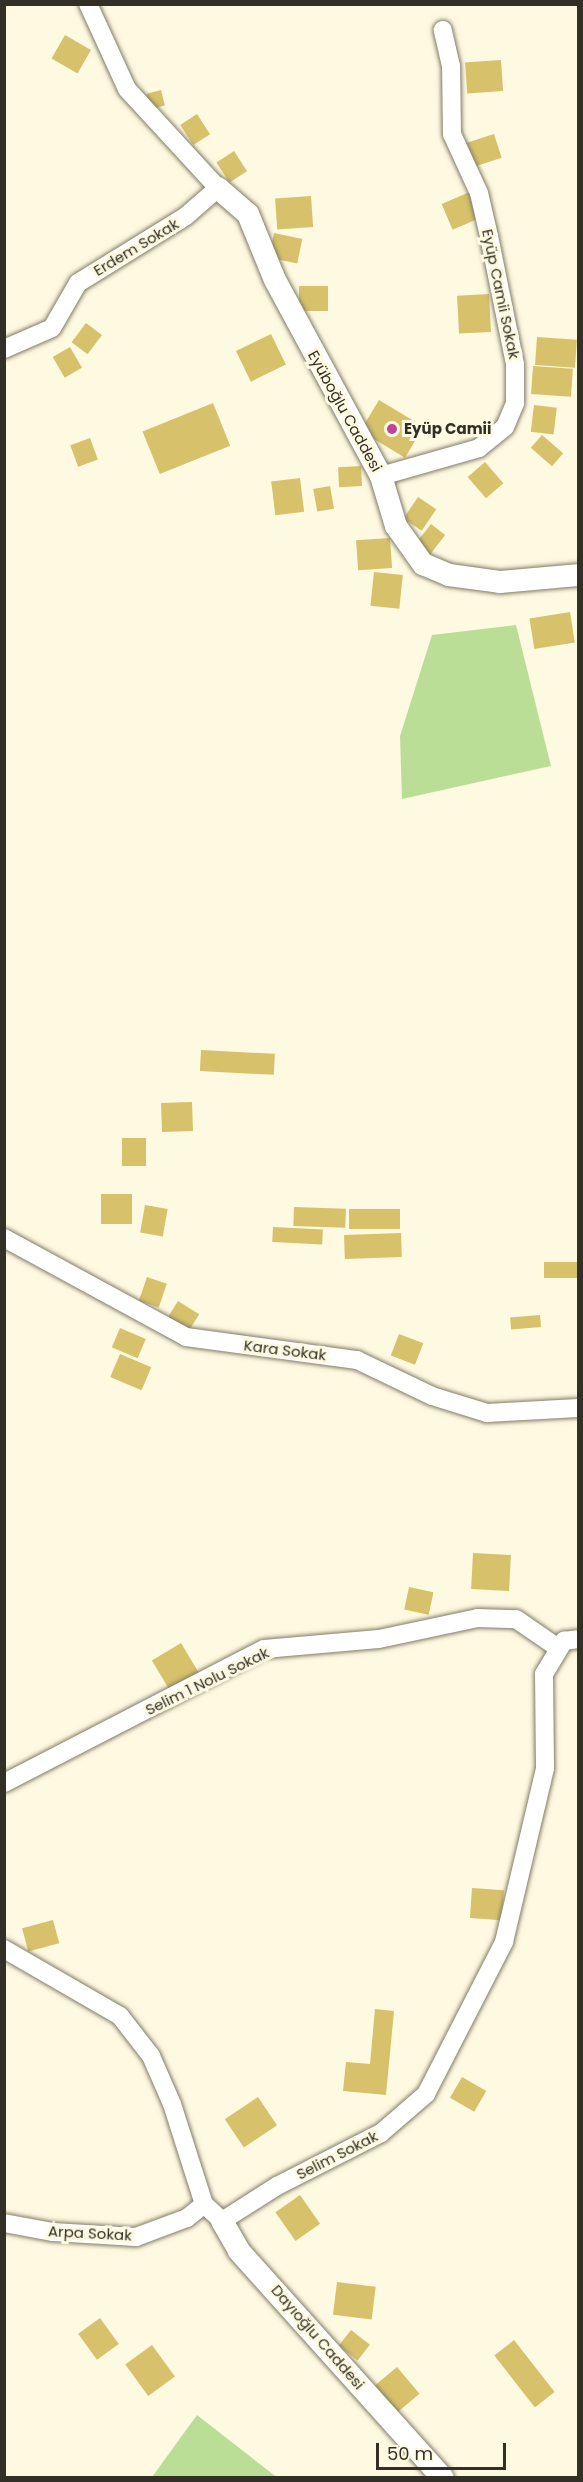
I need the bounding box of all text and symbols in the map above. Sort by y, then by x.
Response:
street label: Erdem Sokak [90,215,182,279]
street label: Eyüp Camii Sokak [478,227,524,361]
street label: Eyüboğlu Caddesi [304,347,386,475]
place label: Eyüp Camii [404,420,491,438]
marker: Eyüp Camii [385,422,399,436]
street label: Kara Sokak [243,1336,327,1364]
street label: Selim 1 Nolu Sokak [142,1643,272,1719]
street label: Selim Sokak [293,2127,381,2183]
street label: Arpa Sokak [48,2222,132,2244]
street label: Dayıoğlu Caddesi [268,2281,368,2393]
scale bar [379,2431,510,2469]
text: 50 m [387,2441,433,2466]

